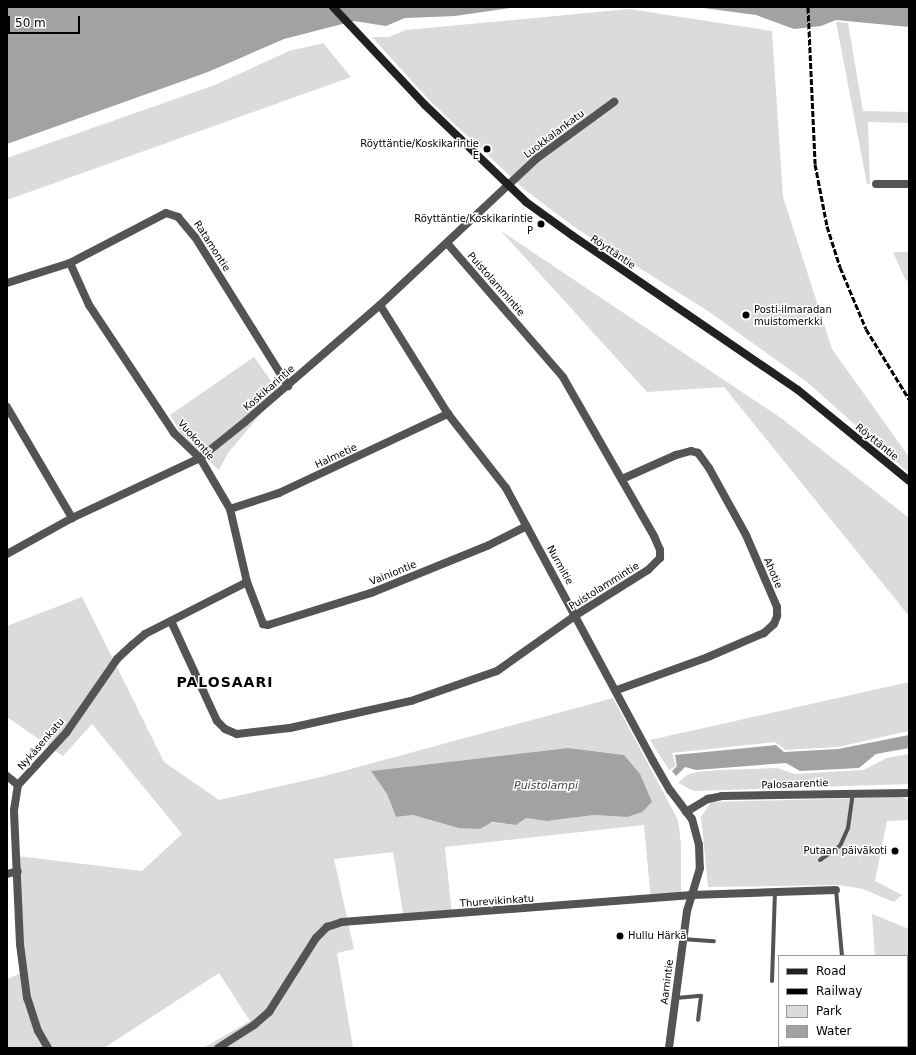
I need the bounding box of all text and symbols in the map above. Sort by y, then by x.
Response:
scale bar [10,8,82,34]
text: 50 m [15,16,46,30]
street label: Luokkalankatu [521,107,587,161]
place label: Röyttäntie/Koskikarintie E [360,137,479,160]
marker: Röyttäntie/Koskikarintie E [482,144,492,154]
place label: Röyttäntie/Koskikarintie P [414,212,533,236]
street label: Ratamontie [191,218,233,274]
marker: Röyttäntie/Koskikarintie P [536,219,546,229]
street label: Röyttäntie [588,233,638,271]
street label: Puistolammintie [465,250,527,318]
place label: Posti-ilmaradan muistomerkki [754,303,832,326]
marker: Posti-ilmaradan muistomerkki [741,310,751,320]
street label: Koskikarintie [241,363,297,413]
street label: Vuokontie [175,417,217,463]
street label: Röyttäntie [853,421,901,463]
street label: Halmetie [313,441,359,471]
street label: Nurmitie [544,543,576,587]
street label: Ahotie [761,556,785,590]
street label: Vainiontie [368,558,418,588]
street label: Puistolammintie [567,560,641,612]
district label: PALOSAARI [177,674,273,690]
street label: Nykäsenkatu [15,716,67,772]
street label: Palosaarentie [761,777,829,791]
water label: Puistolampi [514,779,578,793]
place label: Putaan päiväkoti [804,845,887,857]
marker: Putaan päiväkoti [890,846,900,856]
street label: Thurevikinkatu [459,892,535,910]
place label: Hullu Härkä [628,930,686,942]
marker: Hullu Härkä [615,931,625,941]
legend [778,955,908,1047]
street label: Aarnintie [658,959,676,1005]
text: Road [816,964,846,978]
text: Railway [816,984,862,998]
text: Park [816,1004,842,1018]
text: Water [816,1024,851,1038]

